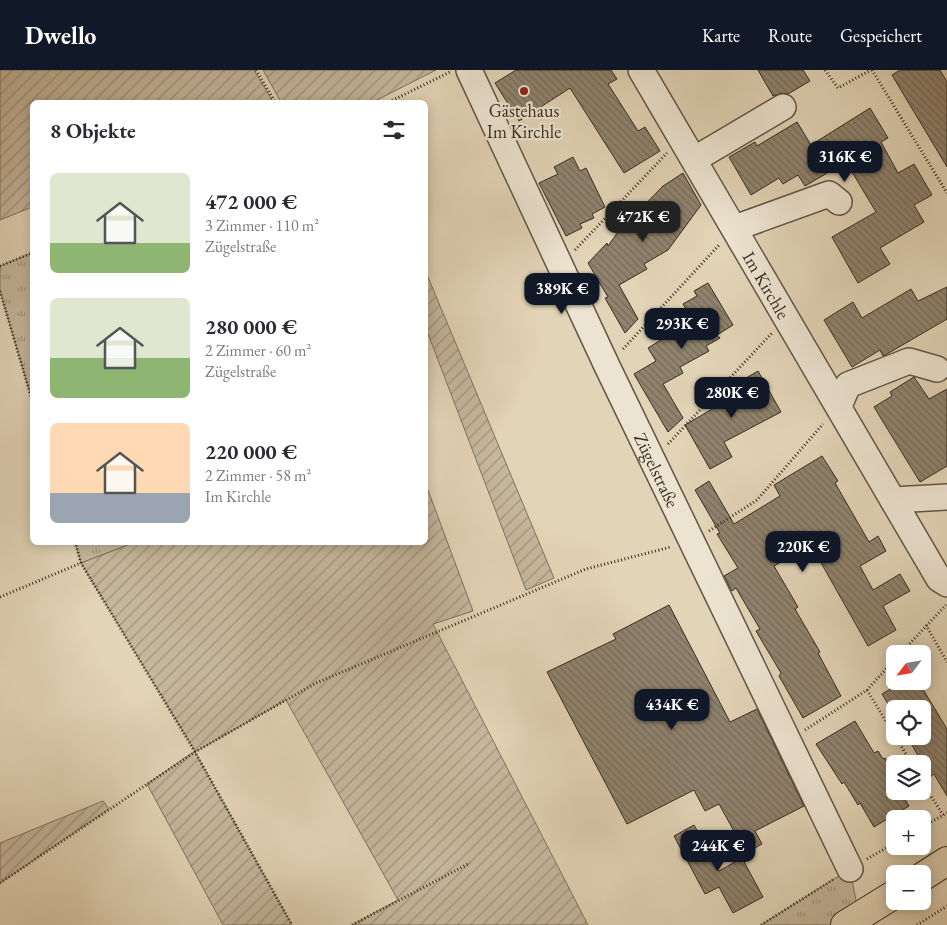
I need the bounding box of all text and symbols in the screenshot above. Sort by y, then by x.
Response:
text: Dwello [25,20,96,51]
text: Karte [702,24,740,47]
text: Route [768,24,812,47]
text: Gespeichert [840,24,922,47]
marker: Gästehaus Im Kirchle [518,85,530,97]
place label: Gästehaus Im Kirchle [487,99,561,143]
icon: filters [380,116,408,144]
text: 8 Objekte [50,117,136,144]
pin: 316K € [804,140,886,183]
text: 316K € [818,146,872,167]
text: 472 000 € [205,188,297,215]
icon: home [90,193,150,253]
pin: 472K € [602,200,684,243]
text: 472K € [616,206,670,227]
text: 3 Zimmer · 110 m² [205,215,319,236]
text: Zügelstraße [205,236,276,257]
street label: Im Kirchle [738,247,796,323]
pin: 389K € [521,272,603,315]
text: 389K € [535,278,589,299]
pin: 293K € [641,308,723,350]
text: 280 000 € [205,313,297,340]
text: 293K € [655,313,709,334]
icon: home [90,318,150,378]
text: 2 Zimmer · 60 m² [205,340,311,361]
text: Zügelstraße [205,361,276,382]
pin: 280K € [691,376,773,419]
text: 280K € [705,382,759,403]
street label: Zügelstraße [629,429,685,511]
text: 220 000 € [205,438,297,465]
icon: home [90,443,150,503]
text: 2 Zimmer · 58 m² [205,465,311,486]
text: Im Kirchle [205,486,271,507]
pin: 220K € [762,530,844,573]
text: 220K € [776,536,830,557]
north arrow [886,645,931,690]
map controls [886,645,931,910]
pin: 434K € [631,688,713,731]
text: 434K € [645,694,699,715]
button: locate [886,700,931,745]
button: layers [886,755,931,800]
button: + [886,810,931,855]
pin: 244K € [677,830,759,872]
text: 244K € [691,835,745,856]
button: − [886,865,931,910]

